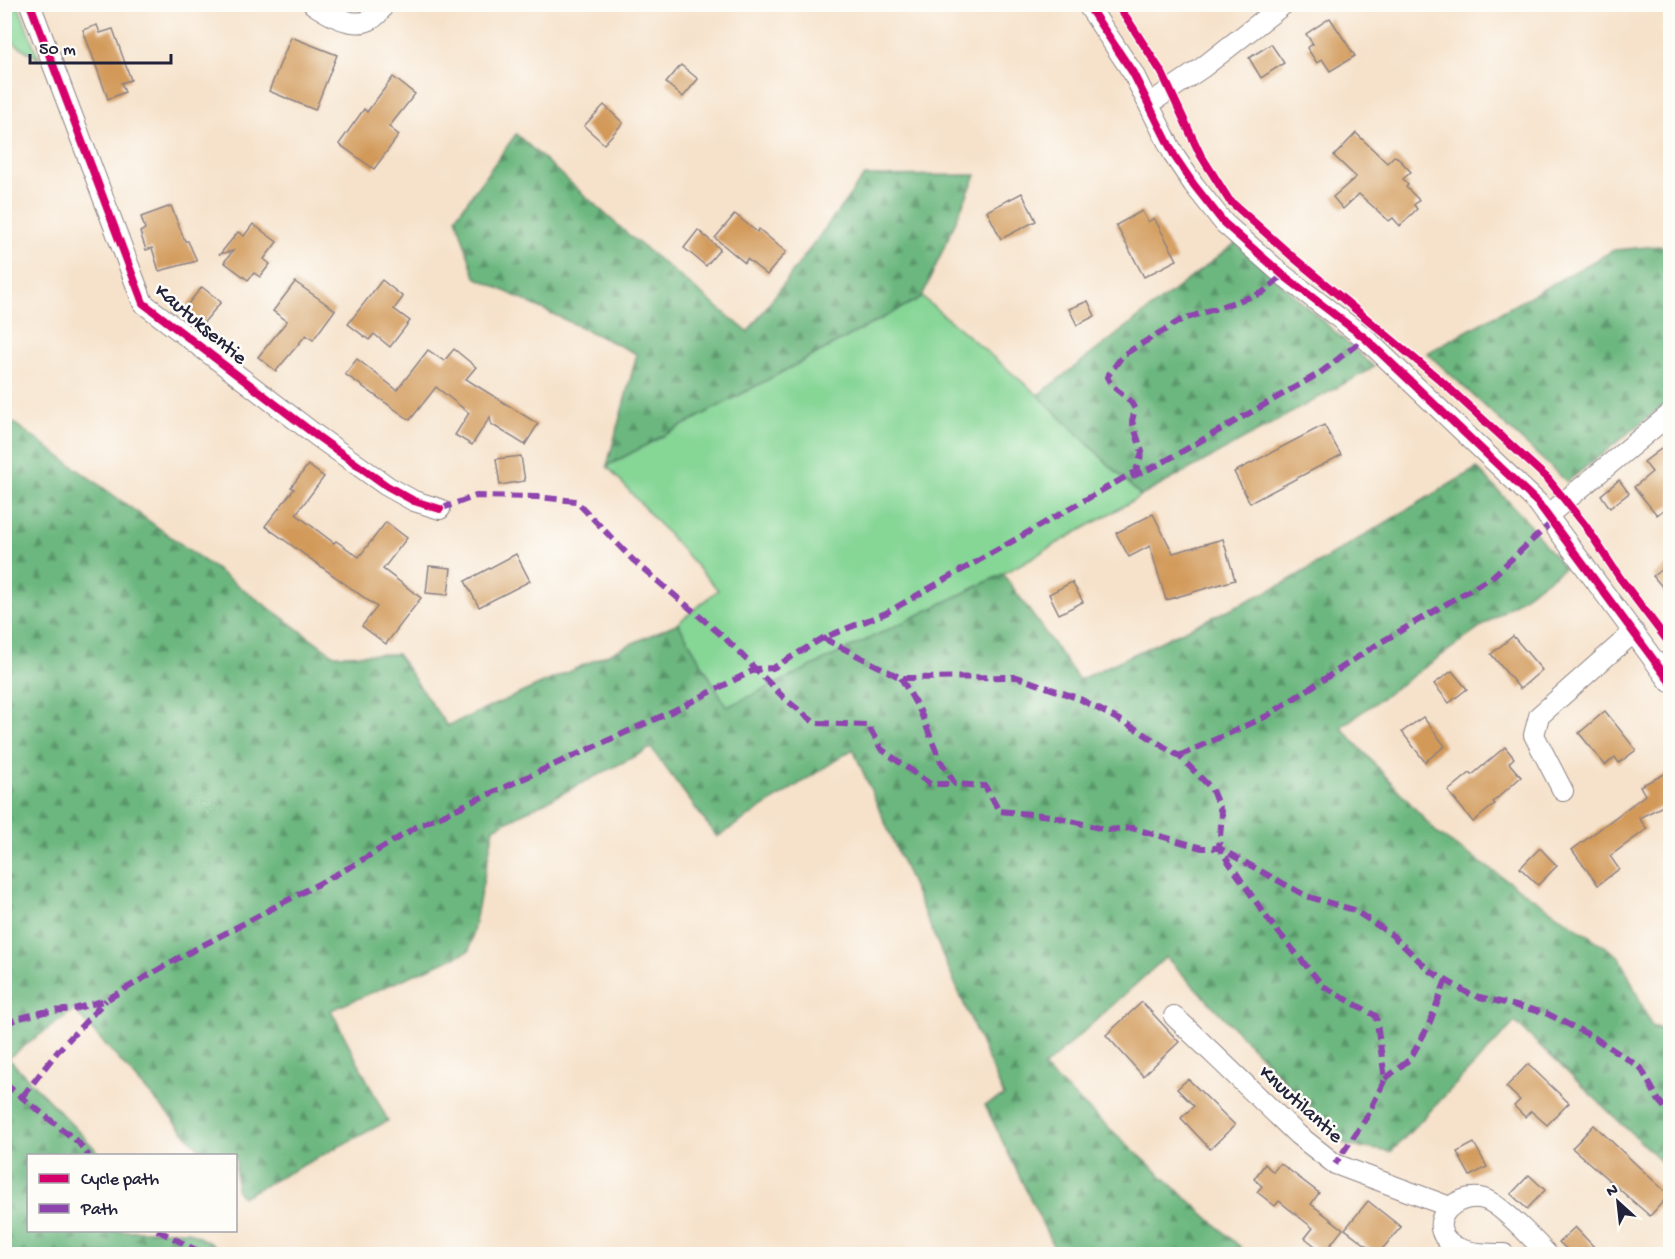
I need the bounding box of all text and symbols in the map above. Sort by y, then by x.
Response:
scale bar [30,27,171,65]
text: 50 m [39,40,76,61]
street label: Kautuksentie [148,280,252,372]
street label: Knuutilantie [1252,1061,1348,1151]
legend [27,1154,237,1232]
text: Cycle path [81,1170,159,1191]
north arrow [1588,1172,1648,1232]
text: N [1604,1181,1622,1203]
text: Path [80,1200,118,1221]

